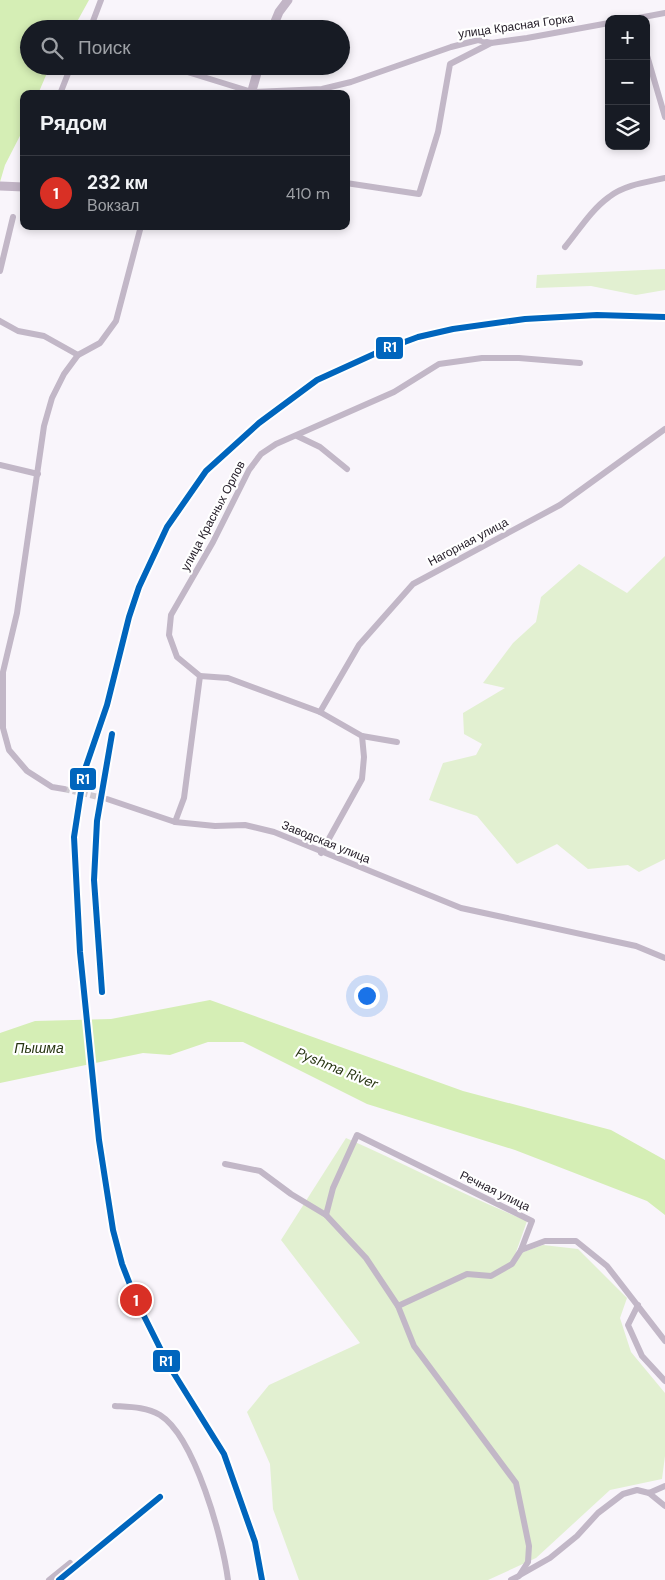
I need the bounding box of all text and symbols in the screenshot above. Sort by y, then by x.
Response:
street label: улица Красная Горка [457,10,575,42]
map controls [605,15,650,150]
button: + [605,15,650,60]
search box [20,20,350,75]
icon: search [38,34,66,62]
text: Поиск [78,35,131,60]
button: − [605,60,650,105]
button: layers [605,105,650,150]
text: Рядом [40,109,107,137]
text: 232 км [87,170,148,195]
text: 1 [53,183,59,204]
text: 410 m [286,183,330,204]
text: Вокзал [87,195,139,216]
line badge: R1 [375,336,404,360]
text: R1 [383,338,397,356]
street label: улица Красных Орлов [177,458,249,574]
street label: Нагорная улица [425,514,511,570]
line badge: R1 [69,767,97,791]
text: R1 [76,770,90,788]
street label: Заводская улица [279,817,373,867]
your location [354,983,380,1009]
water label: Пышма [14,1039,64,1057]
water label: Pyshma River [293,1043,382,1093]
street label: Речная улица [457,1167,533,1215]
pin: 1 [120,1281,152,1319]
line badge: R1 [152,1349,181,1373]
text: R1 [159,1352,173,1370]

